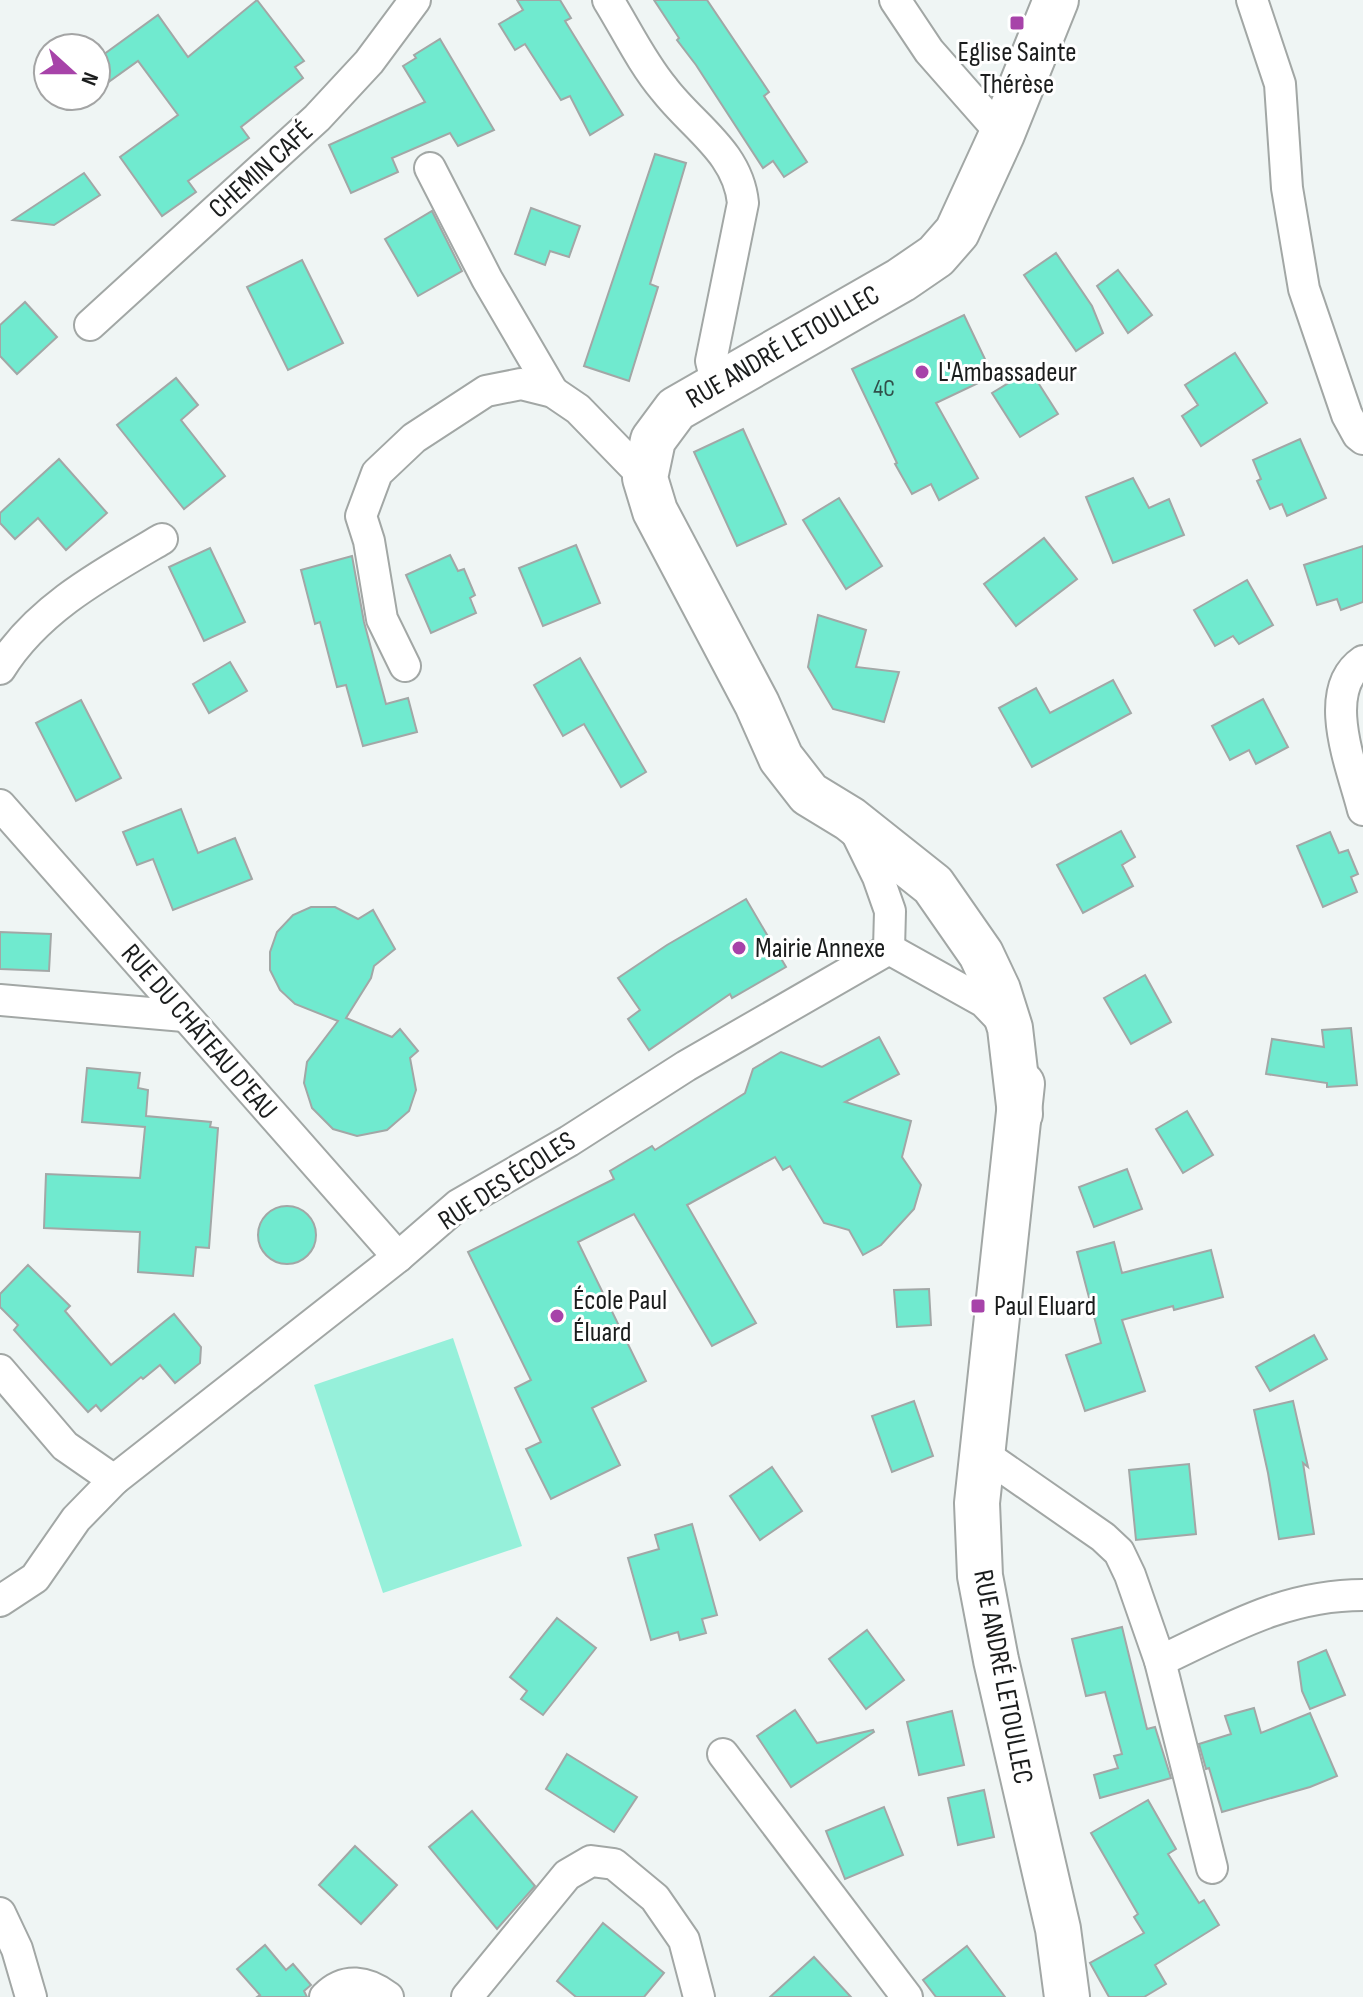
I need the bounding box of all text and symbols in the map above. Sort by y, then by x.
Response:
marker: Eglise Sainte Thérèse [1008,14,1026,32]
north arrow [32,32,112,112]
place label: Eglise Sainte Thérèse [957,36,1077,101]
text: N [75,68,104,89]
street label: CHEMIN CAFÉ [202,115,320,225]
street label: RUE ANDRÉ LETOULLEC [681,278,885,416]
place label: L'Ambassadeur [938,356,1077,389]
marker: L'Ambassadeur [913,363,931,381]
house number: 4C [873,374,895,403]
place label: Mairie Annexe [755,932,885,965]
street label: RUE DU CHÂTEAU D'EAU [114,938,284,1126]
marker: Mairie Annexe [730,939,748,957]
street label: RUE DES ÉCOLES [432,1125,582,1237]
place label: École Paul Éluard [573,1284,667,1349]
place label: Paul Eluard [994,1290,1096,1323]
marker: Paul Eluard [969,1297,987,1315]
marker: École Paul Éluard [548,1307,566,1325]
street label: RUE ANDRÉ LETOULLEC [966,1567,1040,1787]

